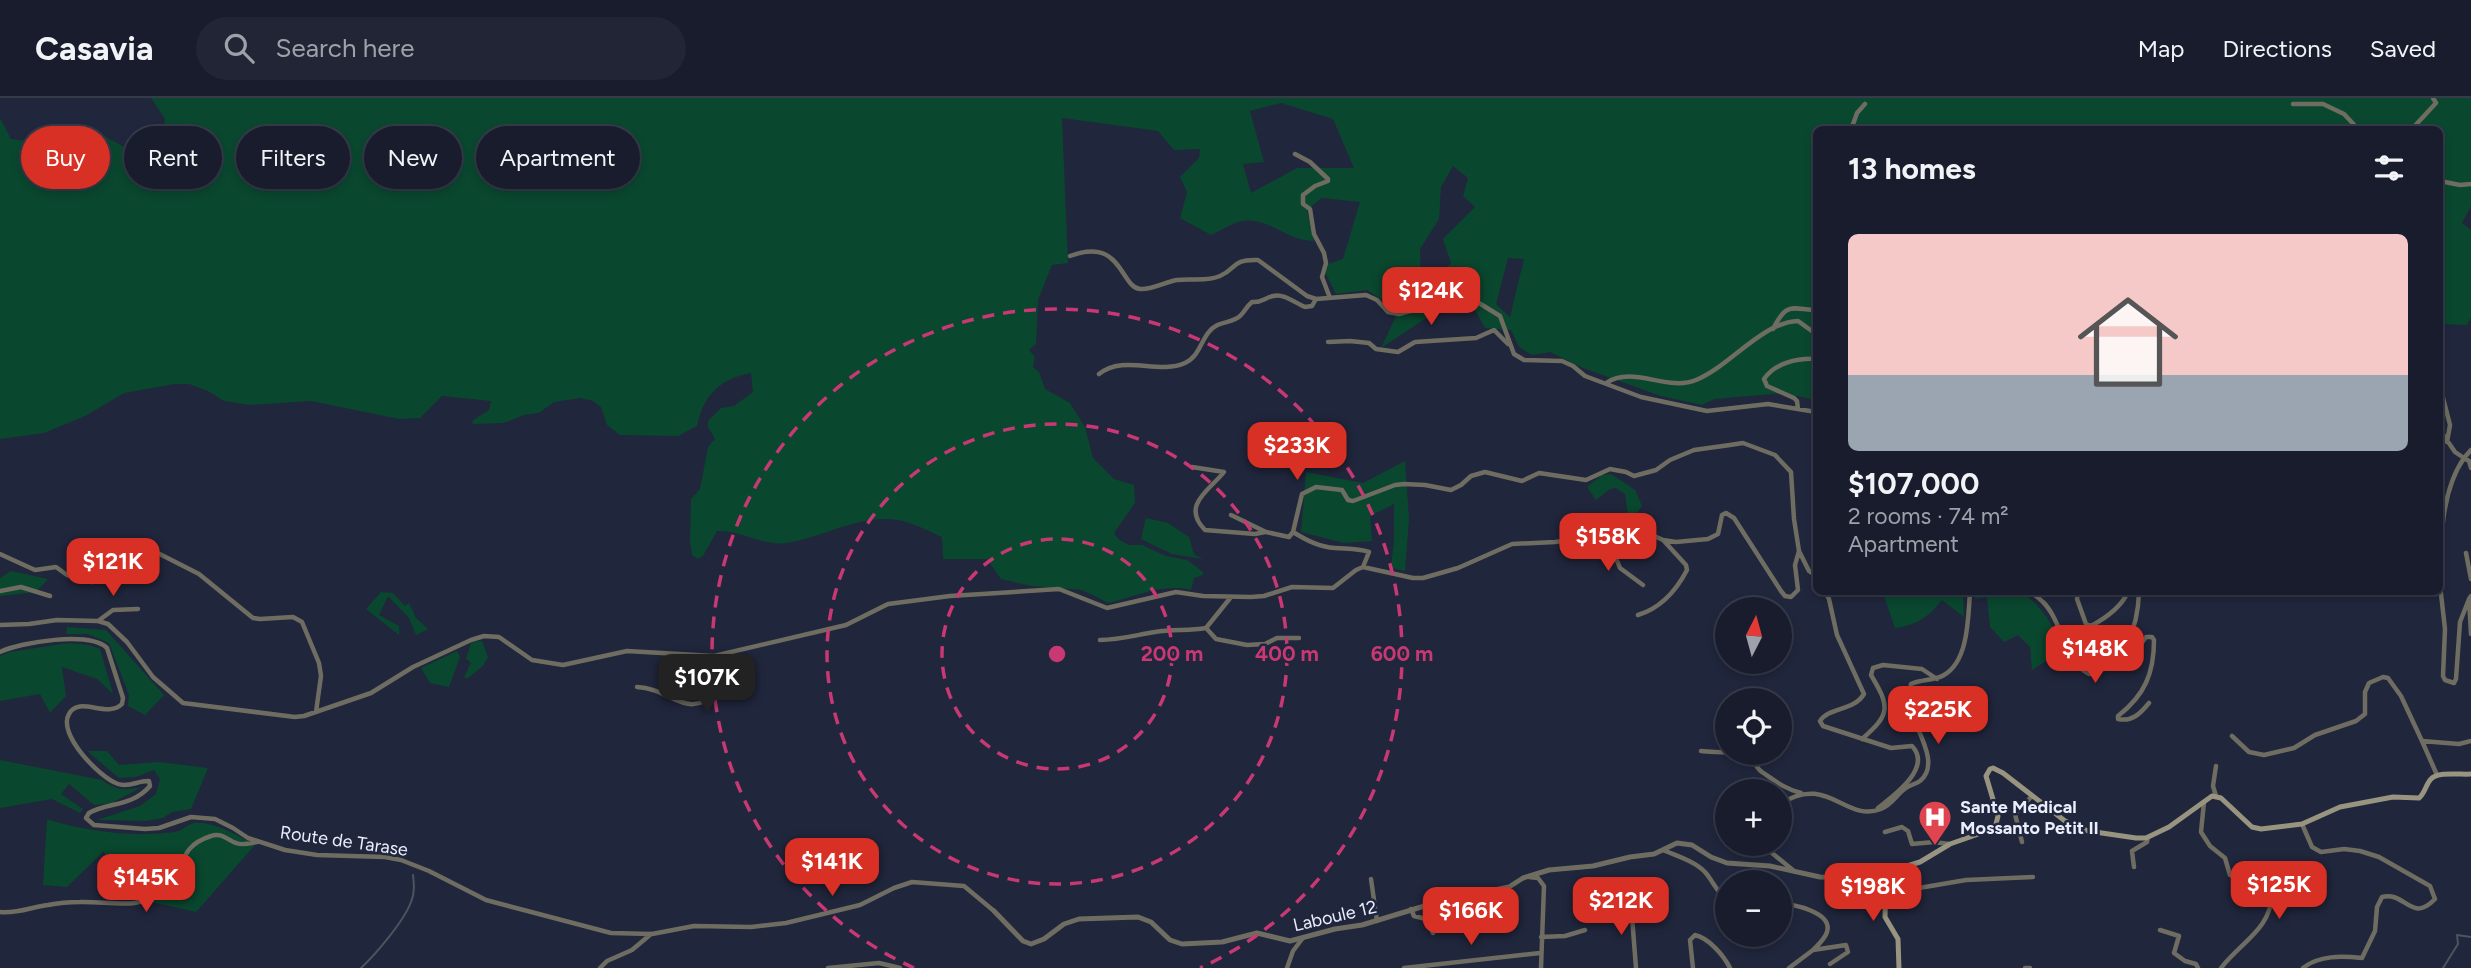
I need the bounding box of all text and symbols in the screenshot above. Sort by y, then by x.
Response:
search box [196,17,686,80]
text: Casavia [35,29,154,68]
icon: search [220,29,258,67]
text: Search here [276,32,415,64]
text: Map [2138,34,2184,63]
text: Directions [2222,34,2332,63]
text: Saved [2370,34,2436,63]
chip: Buy [21,126,110,189]
chip: Rent [124,126,222,189]
chip: Filters [236,126,350,189]
chip: New [364,126,462,189]
chip: Apartment [476,126,640,189]
icon: filters [2370,149,2408,187]
text: 13 homes [1848,150,1976,187]
pin: $124K [1382,268,1480,327]
text: $124K [1398,276,1464,304]
icon: home [2065,279,2191,405]
pin: $233K [1248,422,1346,482]
text: $233K [1264,431,1330,459]
text: $107,000 [1848,465,1979,502]
text: 2 rooms · 74 m² [1848,502,2009,530]
pin: $158K [1559,514,1657,573]
text: $158K [1575,522,1641,550]
text: Apartment [1848,530,1959,558]
pin: $121K [64,538,162,598]
text: $121K [83,547,143,575]
north arrow [1715,597,1792,674]
map controls [1715,597,1792,947]
pin: $148K [2046,626,2144,685]
text: $148K [2062,634,2128,662]
text: 200 m [1141,641,1203,666]
text: 400 m [1255,641,1319,666]
text: 600 m [1371,641,1433,666]
centre of rings [1045,642,1069,666]
pin: $107K [658,654,756,714]
text: $107K [674,663,740,691]
pin: $225K [1889,686,1987,746]
button: locate [1715,688,1792,765]
text: $225K [1904,695,1972,723]
button: + [1715,779,1792,856]
place label: Sante Medical Mossanto Petit II [1960,796,2099,839]
hospital icon: Sante Medical Mossanto Petit II [1916,798,1954,847]
street label: Route de Tarase [279,821,410,861]
pin: $141K [783,838,881,898]
text: $141K [801,847,863,875]
pin: $145K [97,854,195,914]
pin: $125K [2230,862,2328,921]
text: $145K [113,863,179,891]
pin: $198K [1824,864,1922,923]
button: − [1715,870,1792,947]
text: $125K [2247,870,2311,898]
text: $198K [1840,872,1906,900]
pin: $212K [1572,878,1670,937]
text: $212K [1589,886,1653,914]
pin: $166K [1422,888,1520,947]
street label: Laboule 12 [1291,896,1379,936]
text: $166K [1439,896,1503,924]

